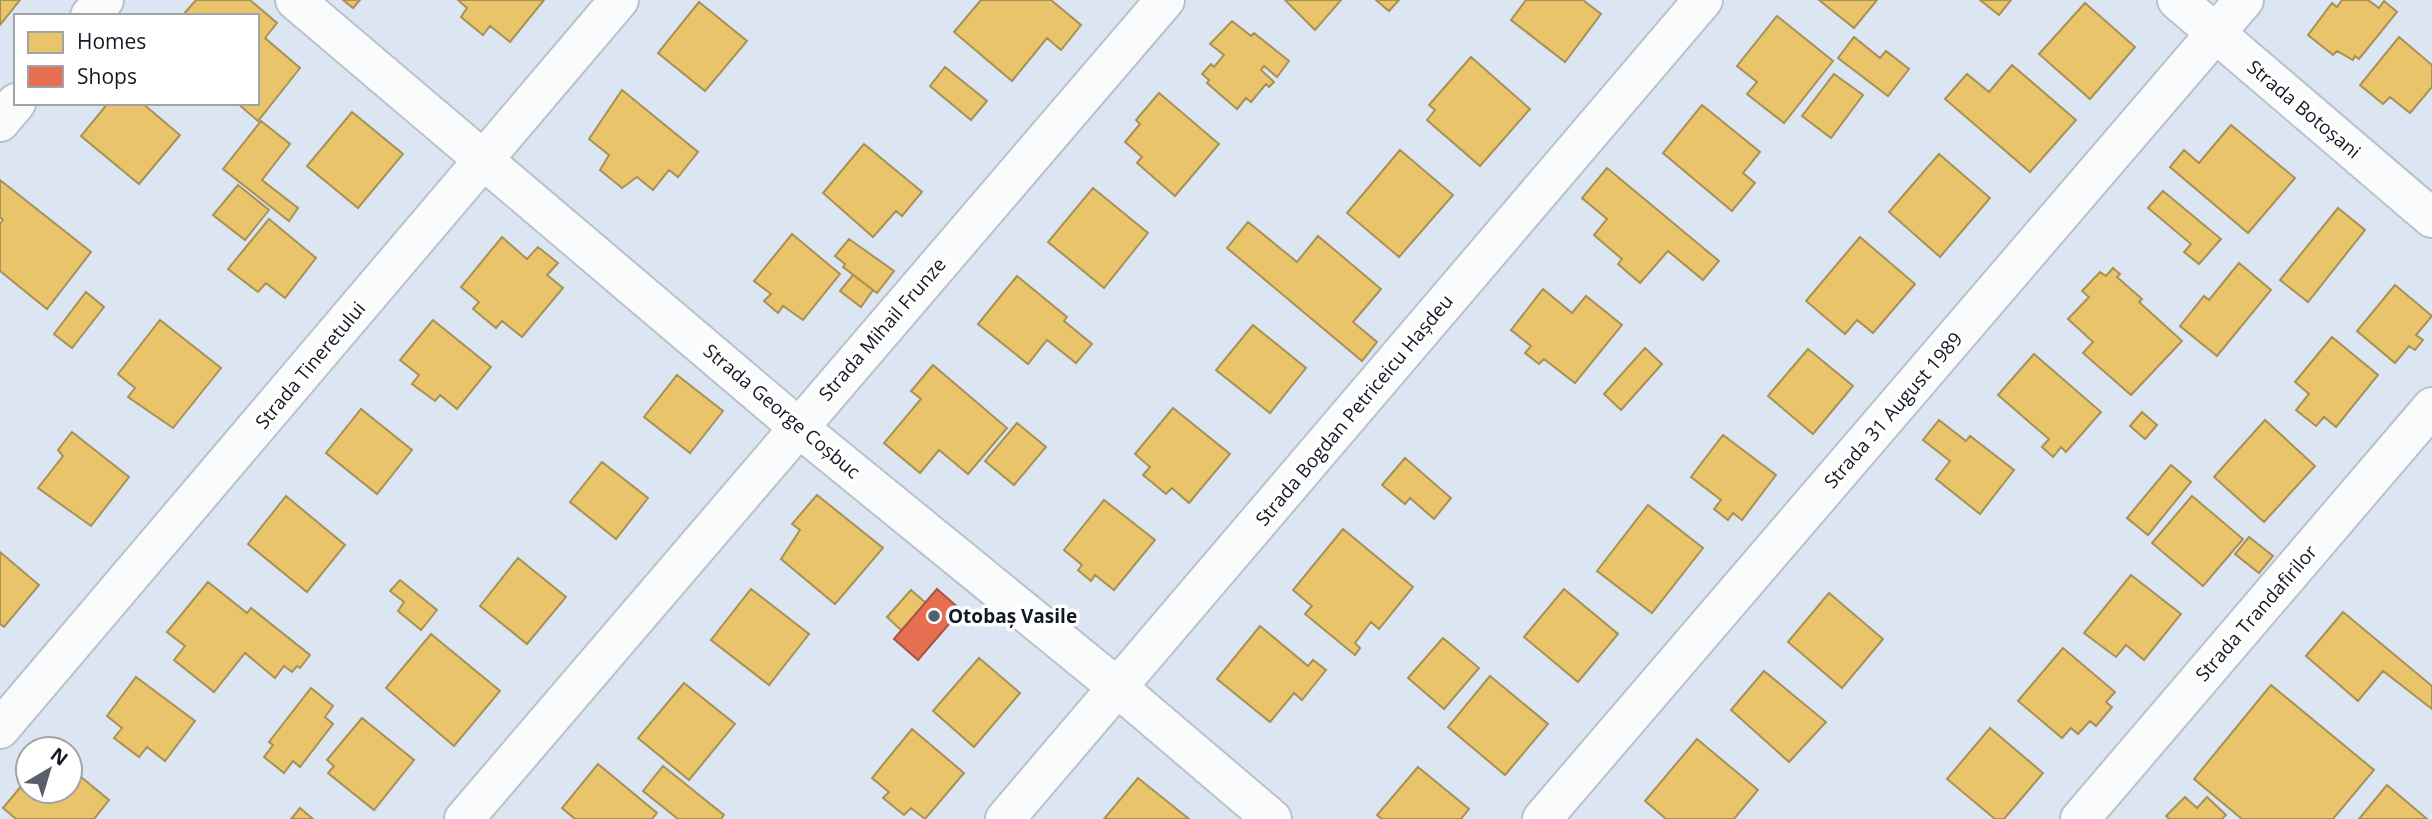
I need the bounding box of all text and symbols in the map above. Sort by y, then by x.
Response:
legend [14,14,259,105]
text: Homes [77,27,146,55]
street label: Strada Botoșani [2242,54,2366,164]
text: Shops [77,62,137,90]
street label: Strada Mihail Frunze [813,252,951,406]
street label: Strada Bogdan Petriceicu Hașdeu [1249,289,1459,531]
street label: Strada Tineretului [249,296,371,434]
street label: Strada 31 August 1989 [1818,326,1968,494]
street label: Strada George Coșbuc [698,338,866,484]
street label: Strada Trandafirilor [2189,539,2323,687]
place label: Otobaș Vasile [948,603,1077,629]
marker: Otobaș Vasile [926,608,942,624]
north arrow [14,735,84,805]
text: N [45,742,74,772]

